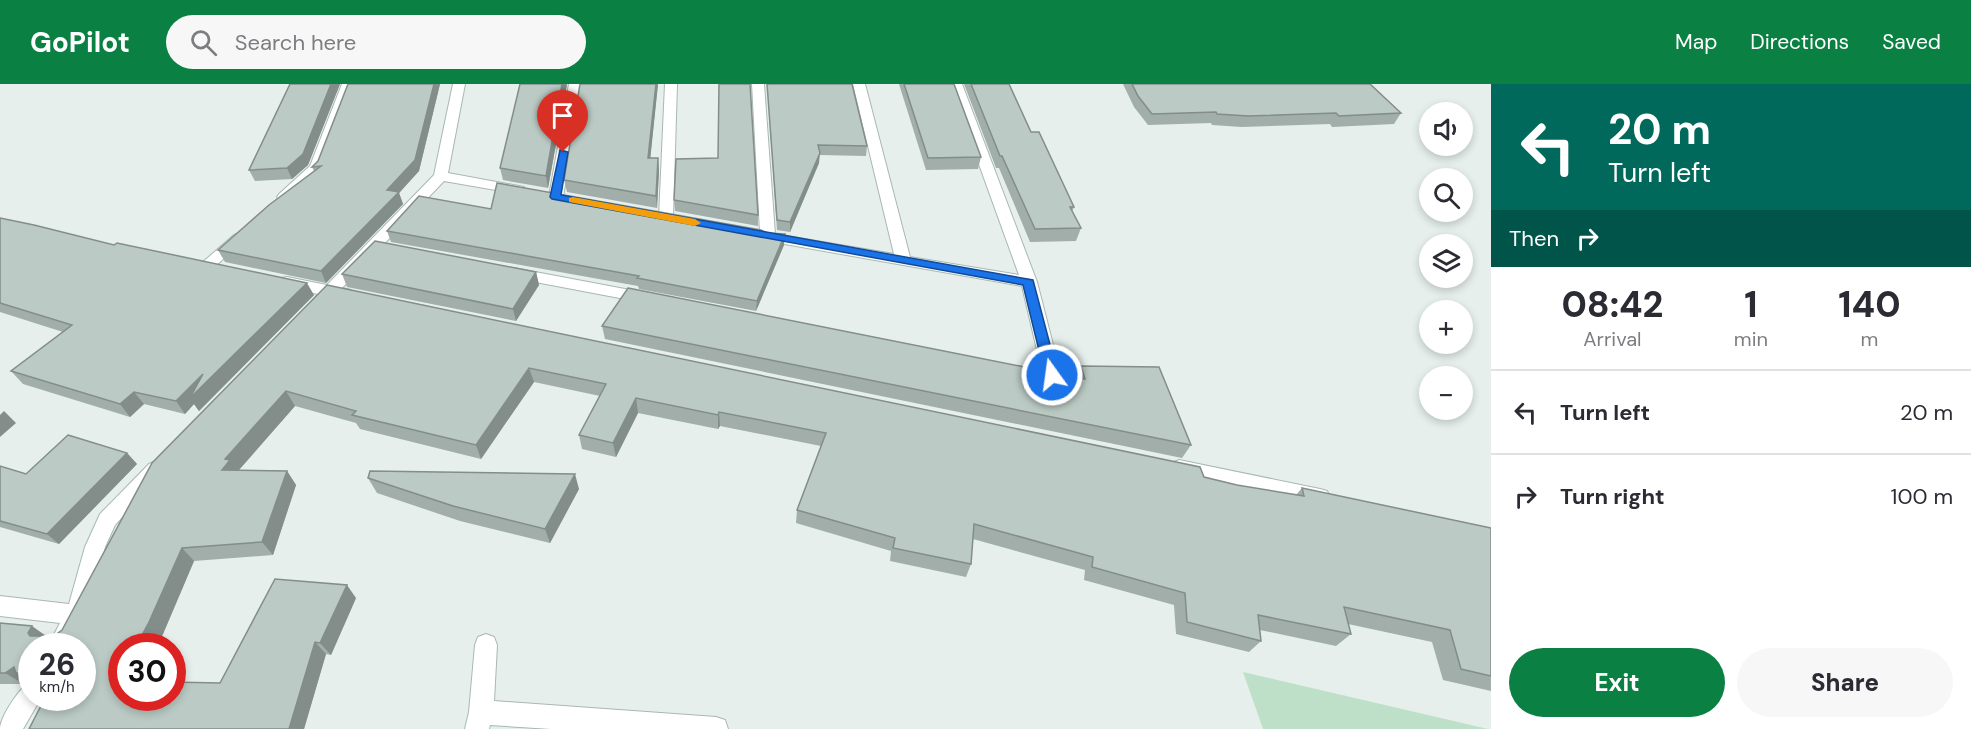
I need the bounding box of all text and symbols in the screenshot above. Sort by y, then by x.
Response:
search box [166,15,586,69]
text: GoPilot [30,24,130,61]
icon: search [187,26,220,59]
text: Search here [235,28,356,57]
text: Map [1675,28,1717,56]
text: Directions [1750,28,1849,56]
text: Saved [1882,28,1941,56]
pin [537,90,588,152]
icon: arrive [546,99,579,132]
map controls [1419,102,1473,420]
button: sound [1419,102,1473,156]
text: 20 m [1608,102,1711,157]
icon: left [1509,108,1587,186]
text: Turn left [1608,155,1711,190]
button: search [1419,168,1473,222]
icon: right [1571,222,1604,255]
text: Then [1509,224,1559,253]
button: layers [1419,234,1473,288]
text: 08:42 [1561,281,1663,328]
text: 1 [1744,281,1758,328]
text: 140 [1838,281,1901,328]
button: + [1419,300,1473,354]
text: Arrival [1583,326,1642,352]
text: min [1734,326,1768,352]
text: m [1861,326,1878,352]
position arrow [1020,343,1084,407]
button: − [1419,366,1473,420]
icon: left [1509,396,1542,429]
text: Turn left [1560,398,1650,427]
text: 20 m [1900,398,1953,427]
icon: right [1509,480,1542,513]
text: Turn right [1560,482,1665,511]
text: 100 m [1891,482,1953,511]
speed limit sign: 30 [108,633,186,711]
text: 26 [39,645,75,684]
button: Exit [1509,648,1725,717]
button: Share [1737,648,1953,717]
text: km/h [39,677,75,697]

